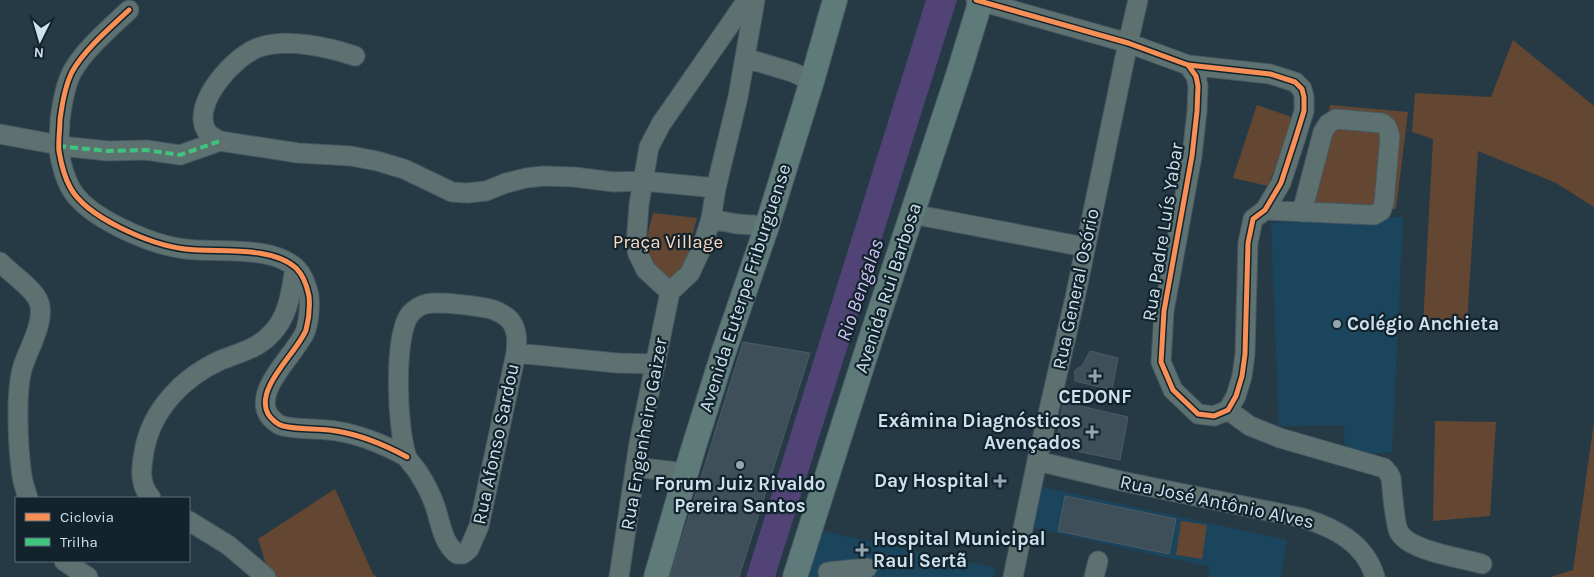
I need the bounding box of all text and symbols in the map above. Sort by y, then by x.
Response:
north arrow [15,15,65,65]
text: N [33,44,45,61]
street label: Rua Padre Luís Yabar [1138,141,1188,323]
street label: Avenida Euterpe Friburguense [694,161,796,415]
street label: Avenida Rui Barbosa [850,200,926,376]
street label: Rua General Osório [1048,206,1104,372]
park label: Praça Village [613,231,723,253]
water label: Rio Bengalas [832,236,888,344]
place label: Colégio Anchieta [1347,313,1499,335]
marker: Colégio Anchieta [1331,318,1343,330]
street label: Rua Engenheiro Gaizer [616,336,672,532]
street label: Rua Afonso Sardou [468,362,524,526]
marker: CEDONF [1088,369,1102,383]
place label: CEDONF [1058,386,1132,408]
place label: Exâmina Diagnósticos Avençados [878,410,1081,454]
marker: Exâmina Diagnósticos Avençados [1085,425,1099,439]
marker: Forum Juiz Rivaldo Pereira Santos [734,459,746,471]
place label: Day Hospital [874,470,989,492]
street label: Rua José Antônio Alves [1118,471,1316,533]
place label: Forum Juiz Rivaldo Pereira Santos [654,473,826,517]
marker: Day Hospital [993,474,1007,488]
legend [15,497,190,562]
text: Ciclovia [60,508,114,526]
place label: Hospital Municipal Raul Sertã [873,528,1046,572]
text: Trilha [60,533,98,551]
marker: Hospital Municipal Raul Sertã [855,543,869,557]

